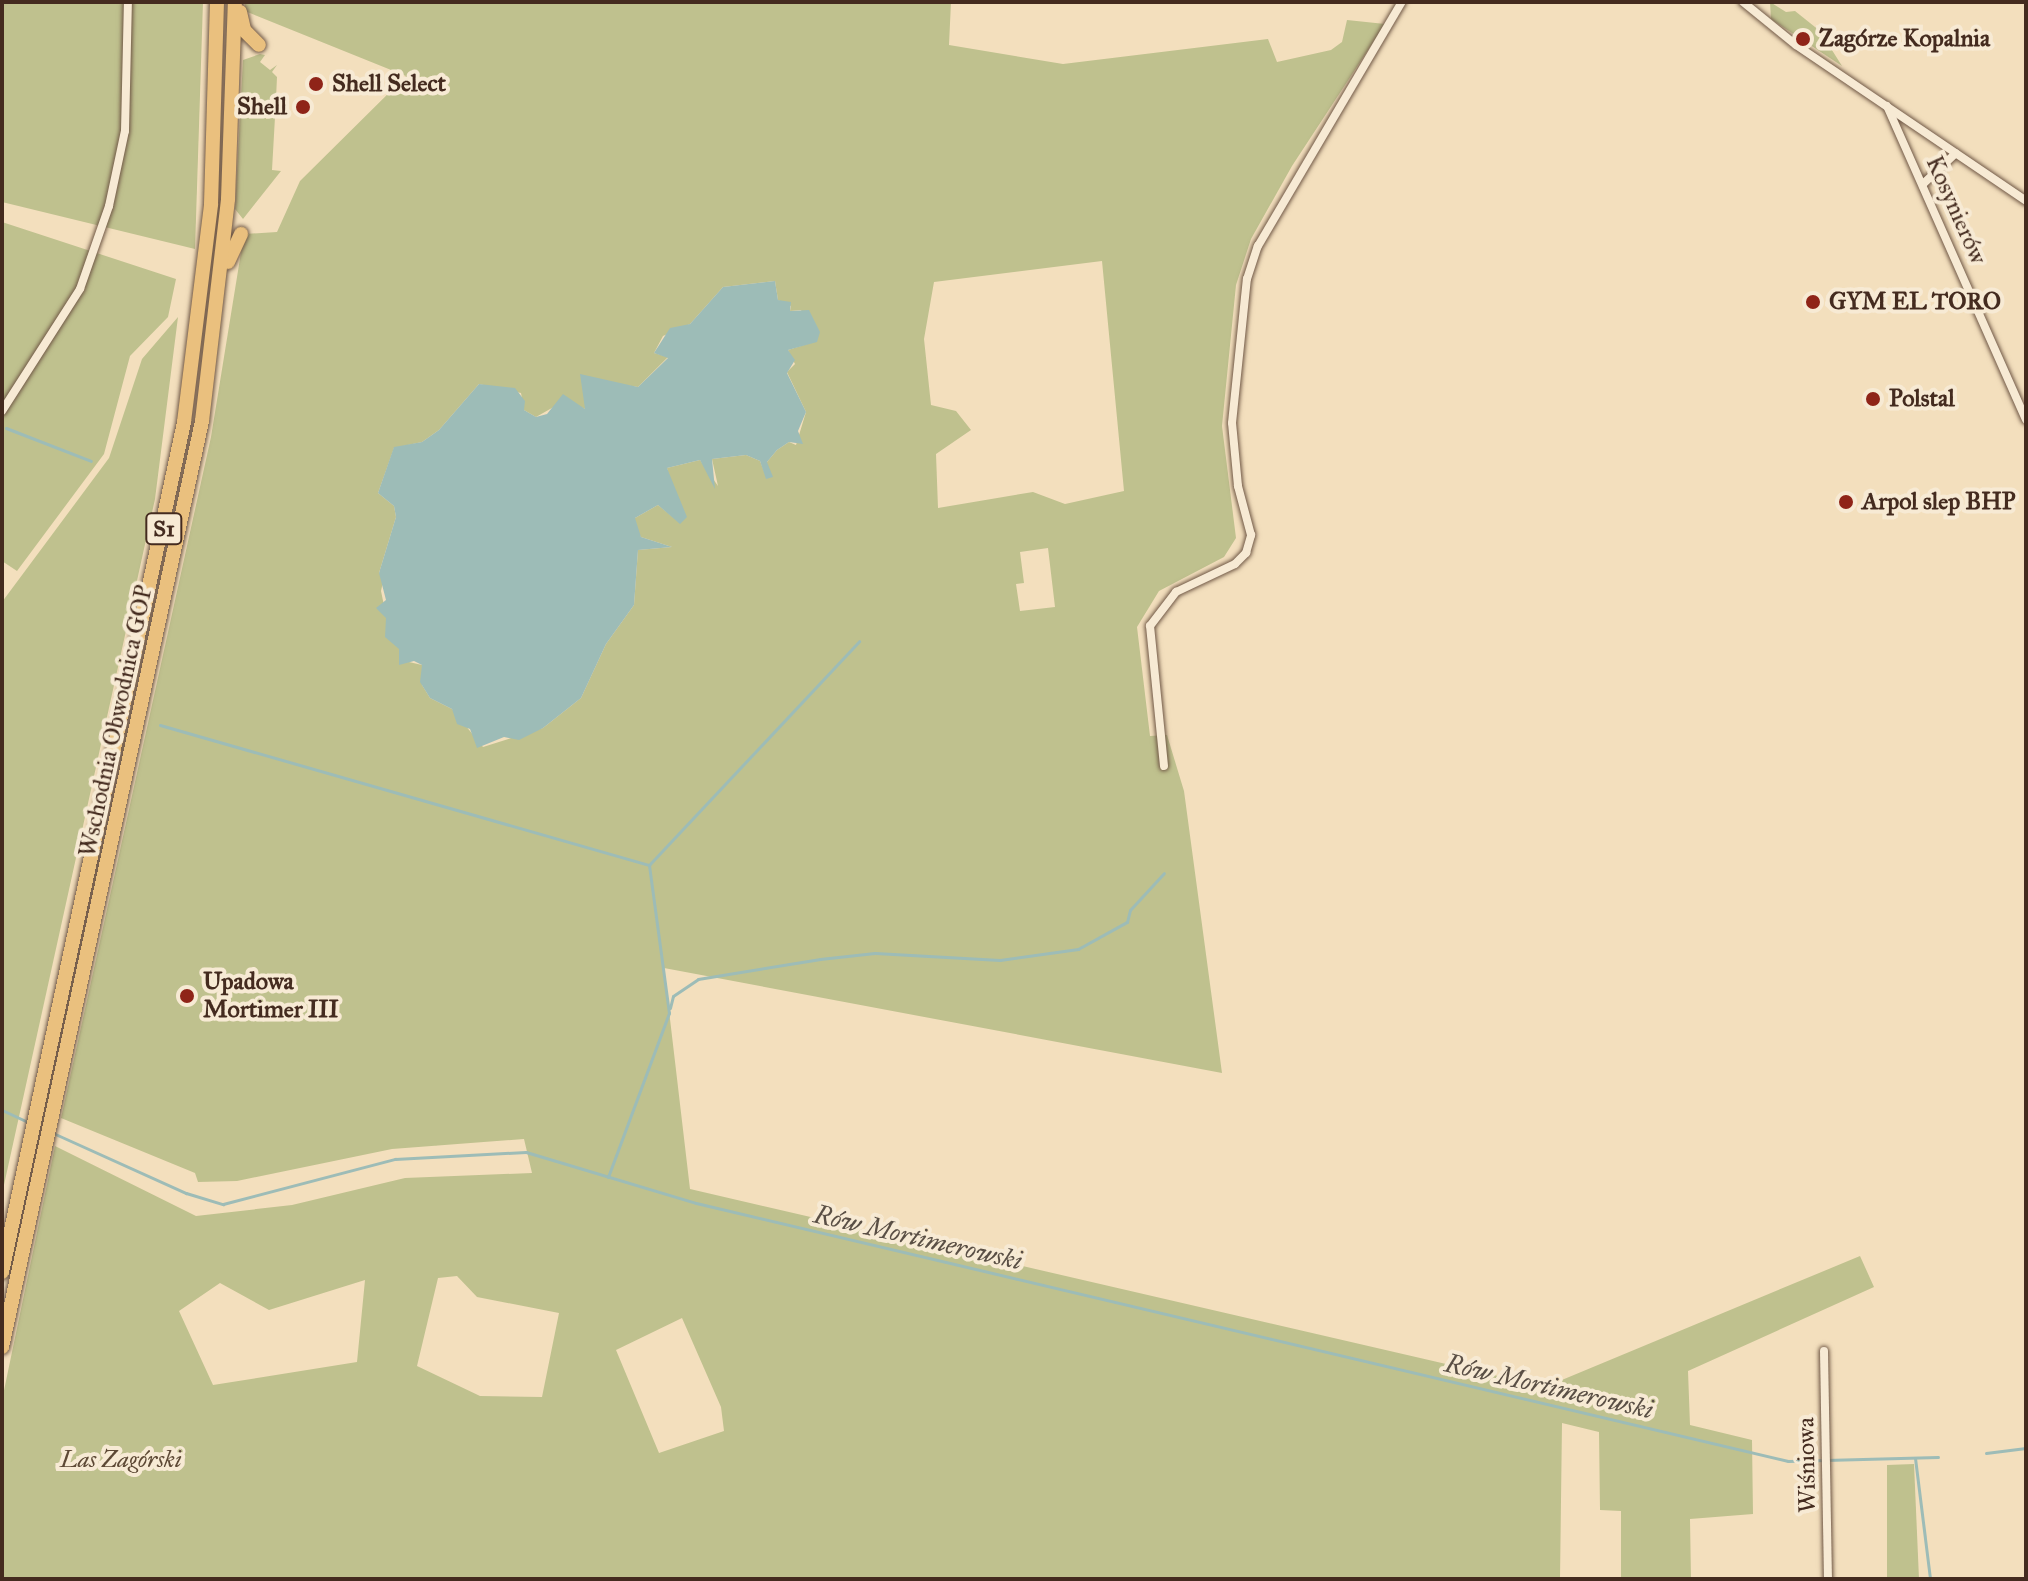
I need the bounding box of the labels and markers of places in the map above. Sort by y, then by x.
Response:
place label: Zagórze Kopalnia [1819,25,1990,53]
marker: Zagórze Kopalnia [1794,30,1812,48]
place label: Shell Select [332,70,446,98]
marker: Shell Select [307,75,325,93]
place label: Shell [237,93,287,121]
marker: Shell [294,98,312,116]
place label: GYM EL TORO [1829,288,2001,316]
marker: GYM EL TORO [1804,293,1822,311]
place label: Polstal [1889,385,1955,413]
marker: Polstal [1864,390,1882,408]
place label: Arpol slep BHP [1862,488,2015,516]
marker: Arpol slep BHP [1837,493,1855,511]
place label: Upadowa Mortimer III [203,968,339,1024]
marker: Upadowa Mortimer III [178,987,196,1005]

